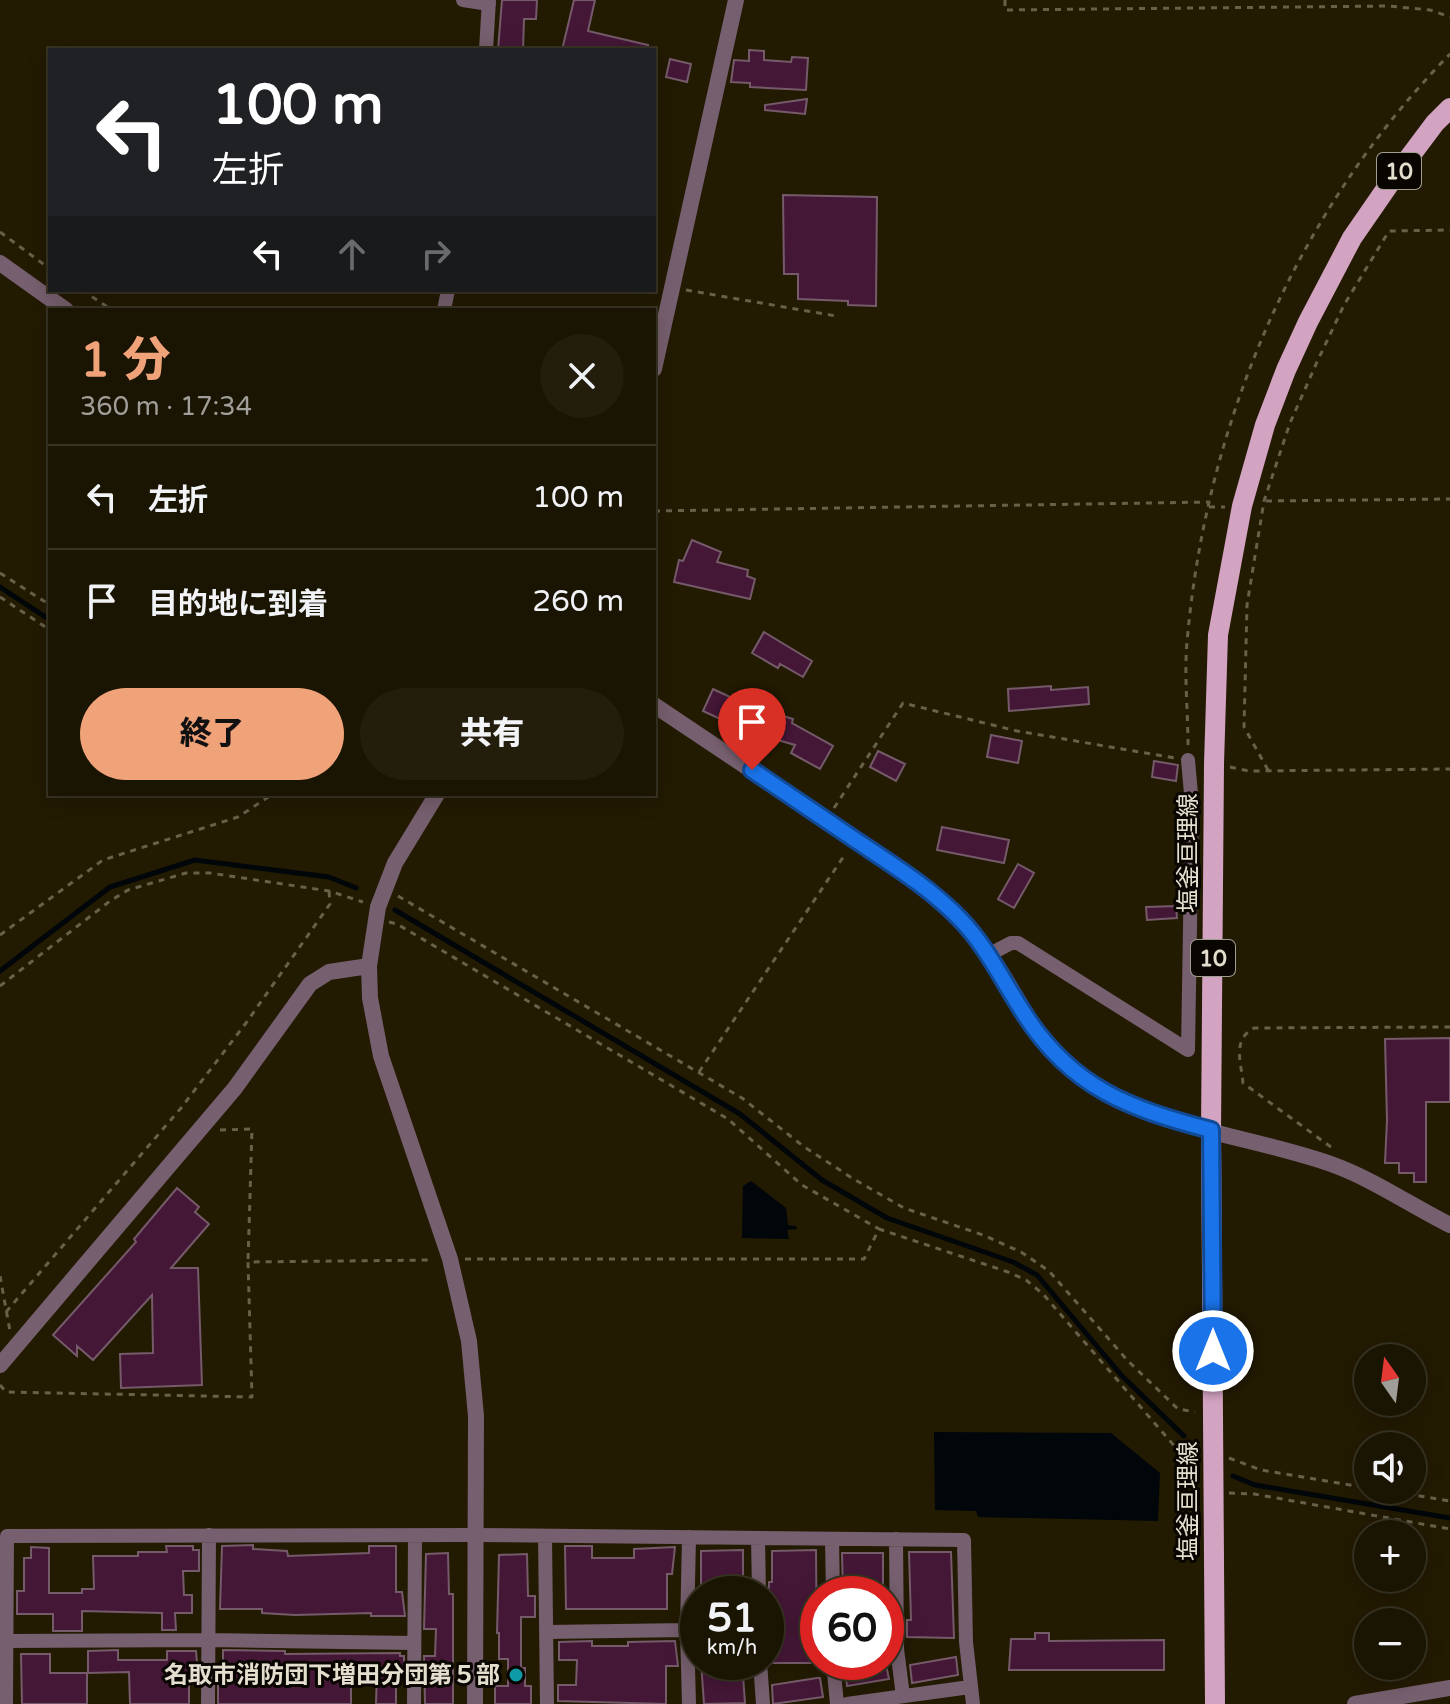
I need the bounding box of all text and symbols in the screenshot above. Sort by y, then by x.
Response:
text: 100 m [212,72,383,139]
icon: left [80,80,184,184]
text: 左折 [212,149,284,192]
road number: 10 [1377,153,1421,189]
icon: left [246,232,290,276]
icon: ahead [330,232,374,276]
icon: right [414,232,458,276]
text: 1 分 [80,332,171,390]
button: close [540,334,624,418]
text: 360 m · 17:34 [80,391,252,422]
icon: left [80,475,124,519]
text: 100 m [532,479,624,516]
text: 左折 [148,482,208,519]
icon: arrive [80,579,124,623]
text: 260 m [532,583,624,620]
text: 目的地に到着 [148,586,328,623]
button: 終了 [80,688,344,780]
button: 共有 [360,688,624,780]
pin [718,688,786,770]
icon: arrive [730,700,774,744]
street label: 塩釜亘理線 [1174,793,1203,913]
road number: 10 [1191,940,1235,976]
position arrow [1171,1309,1255,1393]
north arrow [1354,1344,1426,1416]
map controls [1354,1344,1426,1680]
button: sound [1354,1432,1426,1504]
street label: 塩釜亘理線 [1174,1441,1203,1561]
button: + [1354,1520,1426,1592]
speed limit sign: 60 [800,1576,904,1680]
text: 51 [707,1594,757,1642]
button: − [1354,1608,1426,1680]
text: km/h [707,1636,757,1660]
place label: 名取市消防団下増田分団第５部 [164,1661,500,1690]
marker: 名取市消防団下増田分団第５部 [507,1666,525,1684]

